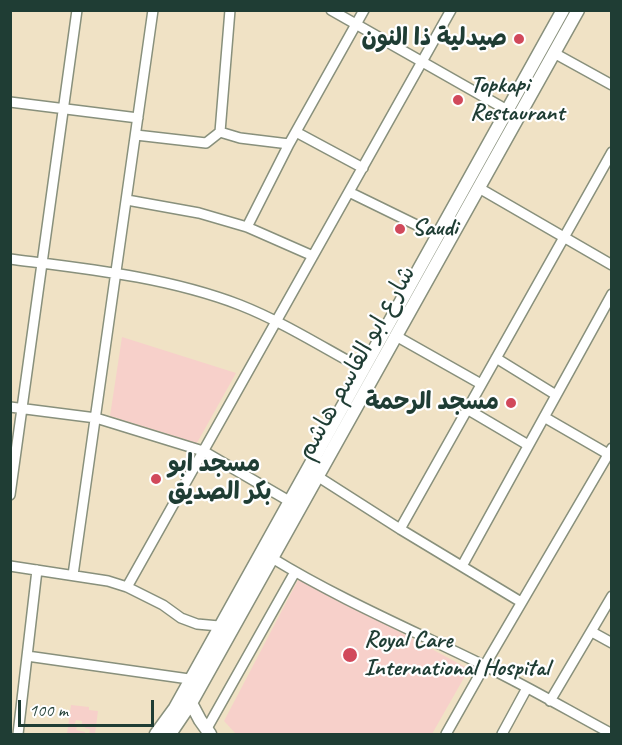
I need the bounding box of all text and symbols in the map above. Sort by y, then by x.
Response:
place label: صيدلية ذا النون [361,25,507,53]
marker: صيدلية ذا النون [512,32,526,46]
place label: Topkapi Restaurant [470,72,564,128]
marker: Topkapi Restaurant [451,93,465,107]
place label: Saudi [412,215,458,243]
marker: Saudi [393,222,407,236]
street label: شارع ابو القاسم هاشم [292,261,422,465]
place label: مسجد الرحمة [365,389,499,417]
marker: مسجد الرحمة [504,396,518,410]
place label: مسجد ابو بكر الصديق [168,451,271,507]
marker: مسجد ابو بكر الصديق [149,472,163,486]
place label: Royal Care International Hospital [364,627,549,683]
marker: Royal Care International Hospital [341,646,359,664]
scale bar [21,688,158,726]
text: 100 m [29,699,68,721]

